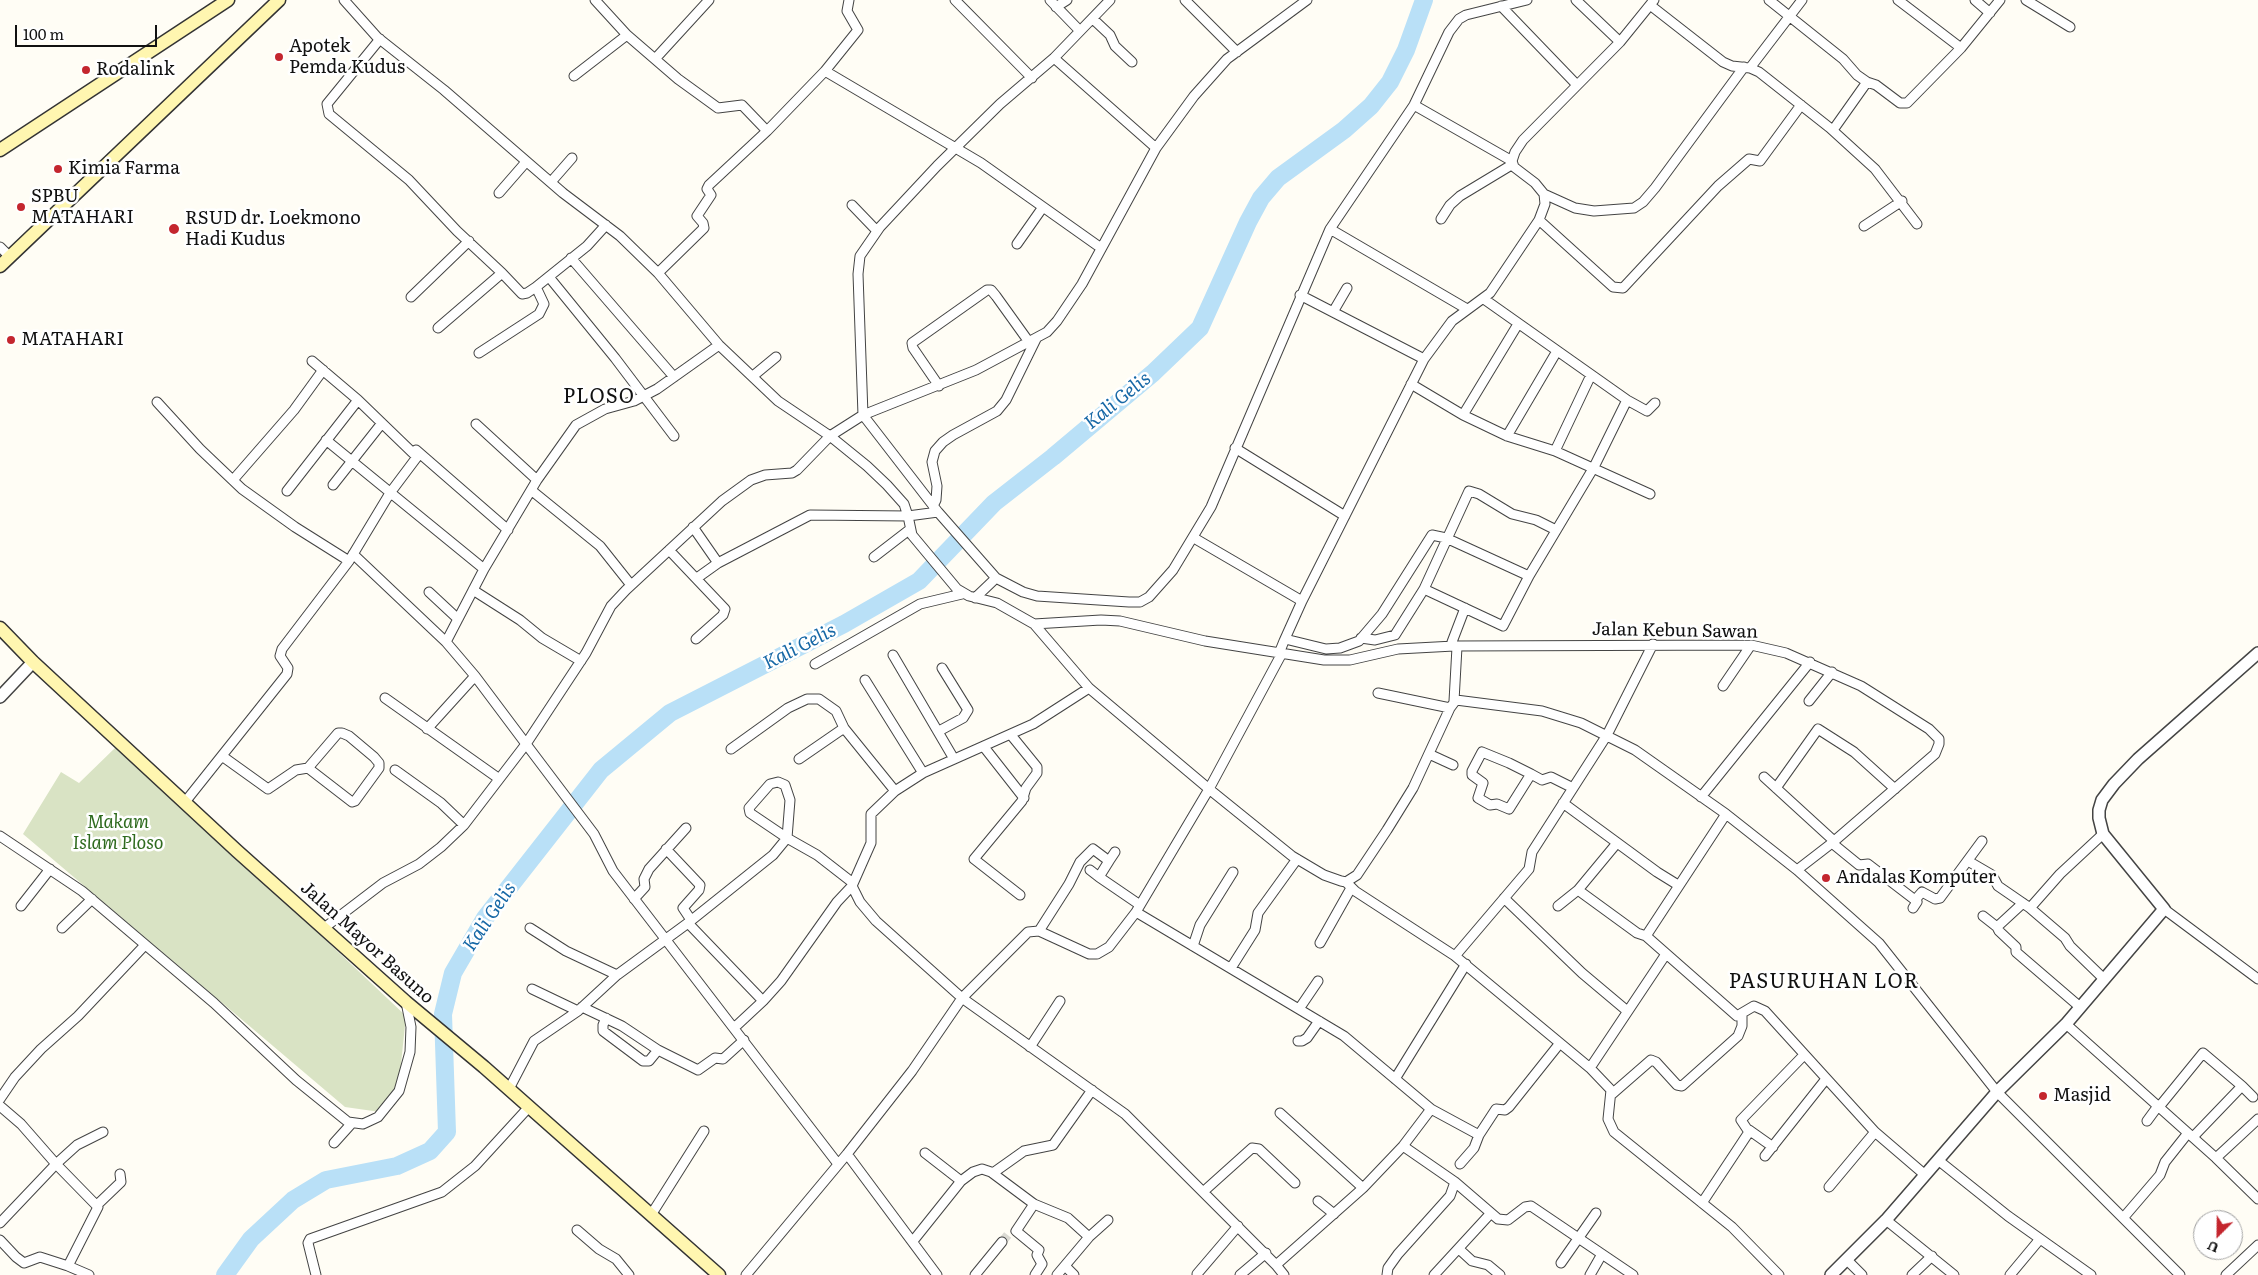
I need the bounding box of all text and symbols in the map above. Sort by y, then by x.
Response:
scale bar [18,15,160,47]
text: 100 m [23,22,64,45]
place label: Apotek Pemda Kudus [289,36,405,78]
marker: Apotek Pemda Kudus [273,51,285,63]
place label: Rodalink [96,59,175,81]
marker: Rodalink [80,64,92,76]
place label: Kimia Farma [68,158,180,180]
marker: Kimia Farma [52,163,64,175]
place label: SPBU MATAHARI [31,186,134,228]
marker: SPBU MATAHARI [15,201,27,213]
place label: RSUD dr. Loekmono Hadi Kudus [185,208,361,250]
marker: RSUD dr. Loekmono Hadi Kudus [167,222,181,236]
place label: MATAHARI [21,329,124,351]
marker: MATAHARI [5,334,17,346]
water label: Kali Gelis [1080,367,1156,435]
district label: PLOSO [562,385,636,409]
water label: Kali Gelis [760,619,840,675]
street label: Jalan Kebun Sawan [1592,619,1758,643]
park label: Makam Islam Ploso [73,812,163,854]
place label: Andalas Komputer [1836,867,1996,889]
marker: Andalas Komputer [1820,872,1832,884]
street label: Jalan Mayor Basuno [296,877,438,1009]
water label: Kali Gelis [459,878,521,956]
district label: PASURUHAN LOR [1727,970,1921,994]
place label: Masjid [2053,1085,2111,1107]
marker: Masjid [2037,1090,2049,1102]
north arrow [2193,1210,2243,1260]
text: U [2204,1237,2222,1259]

